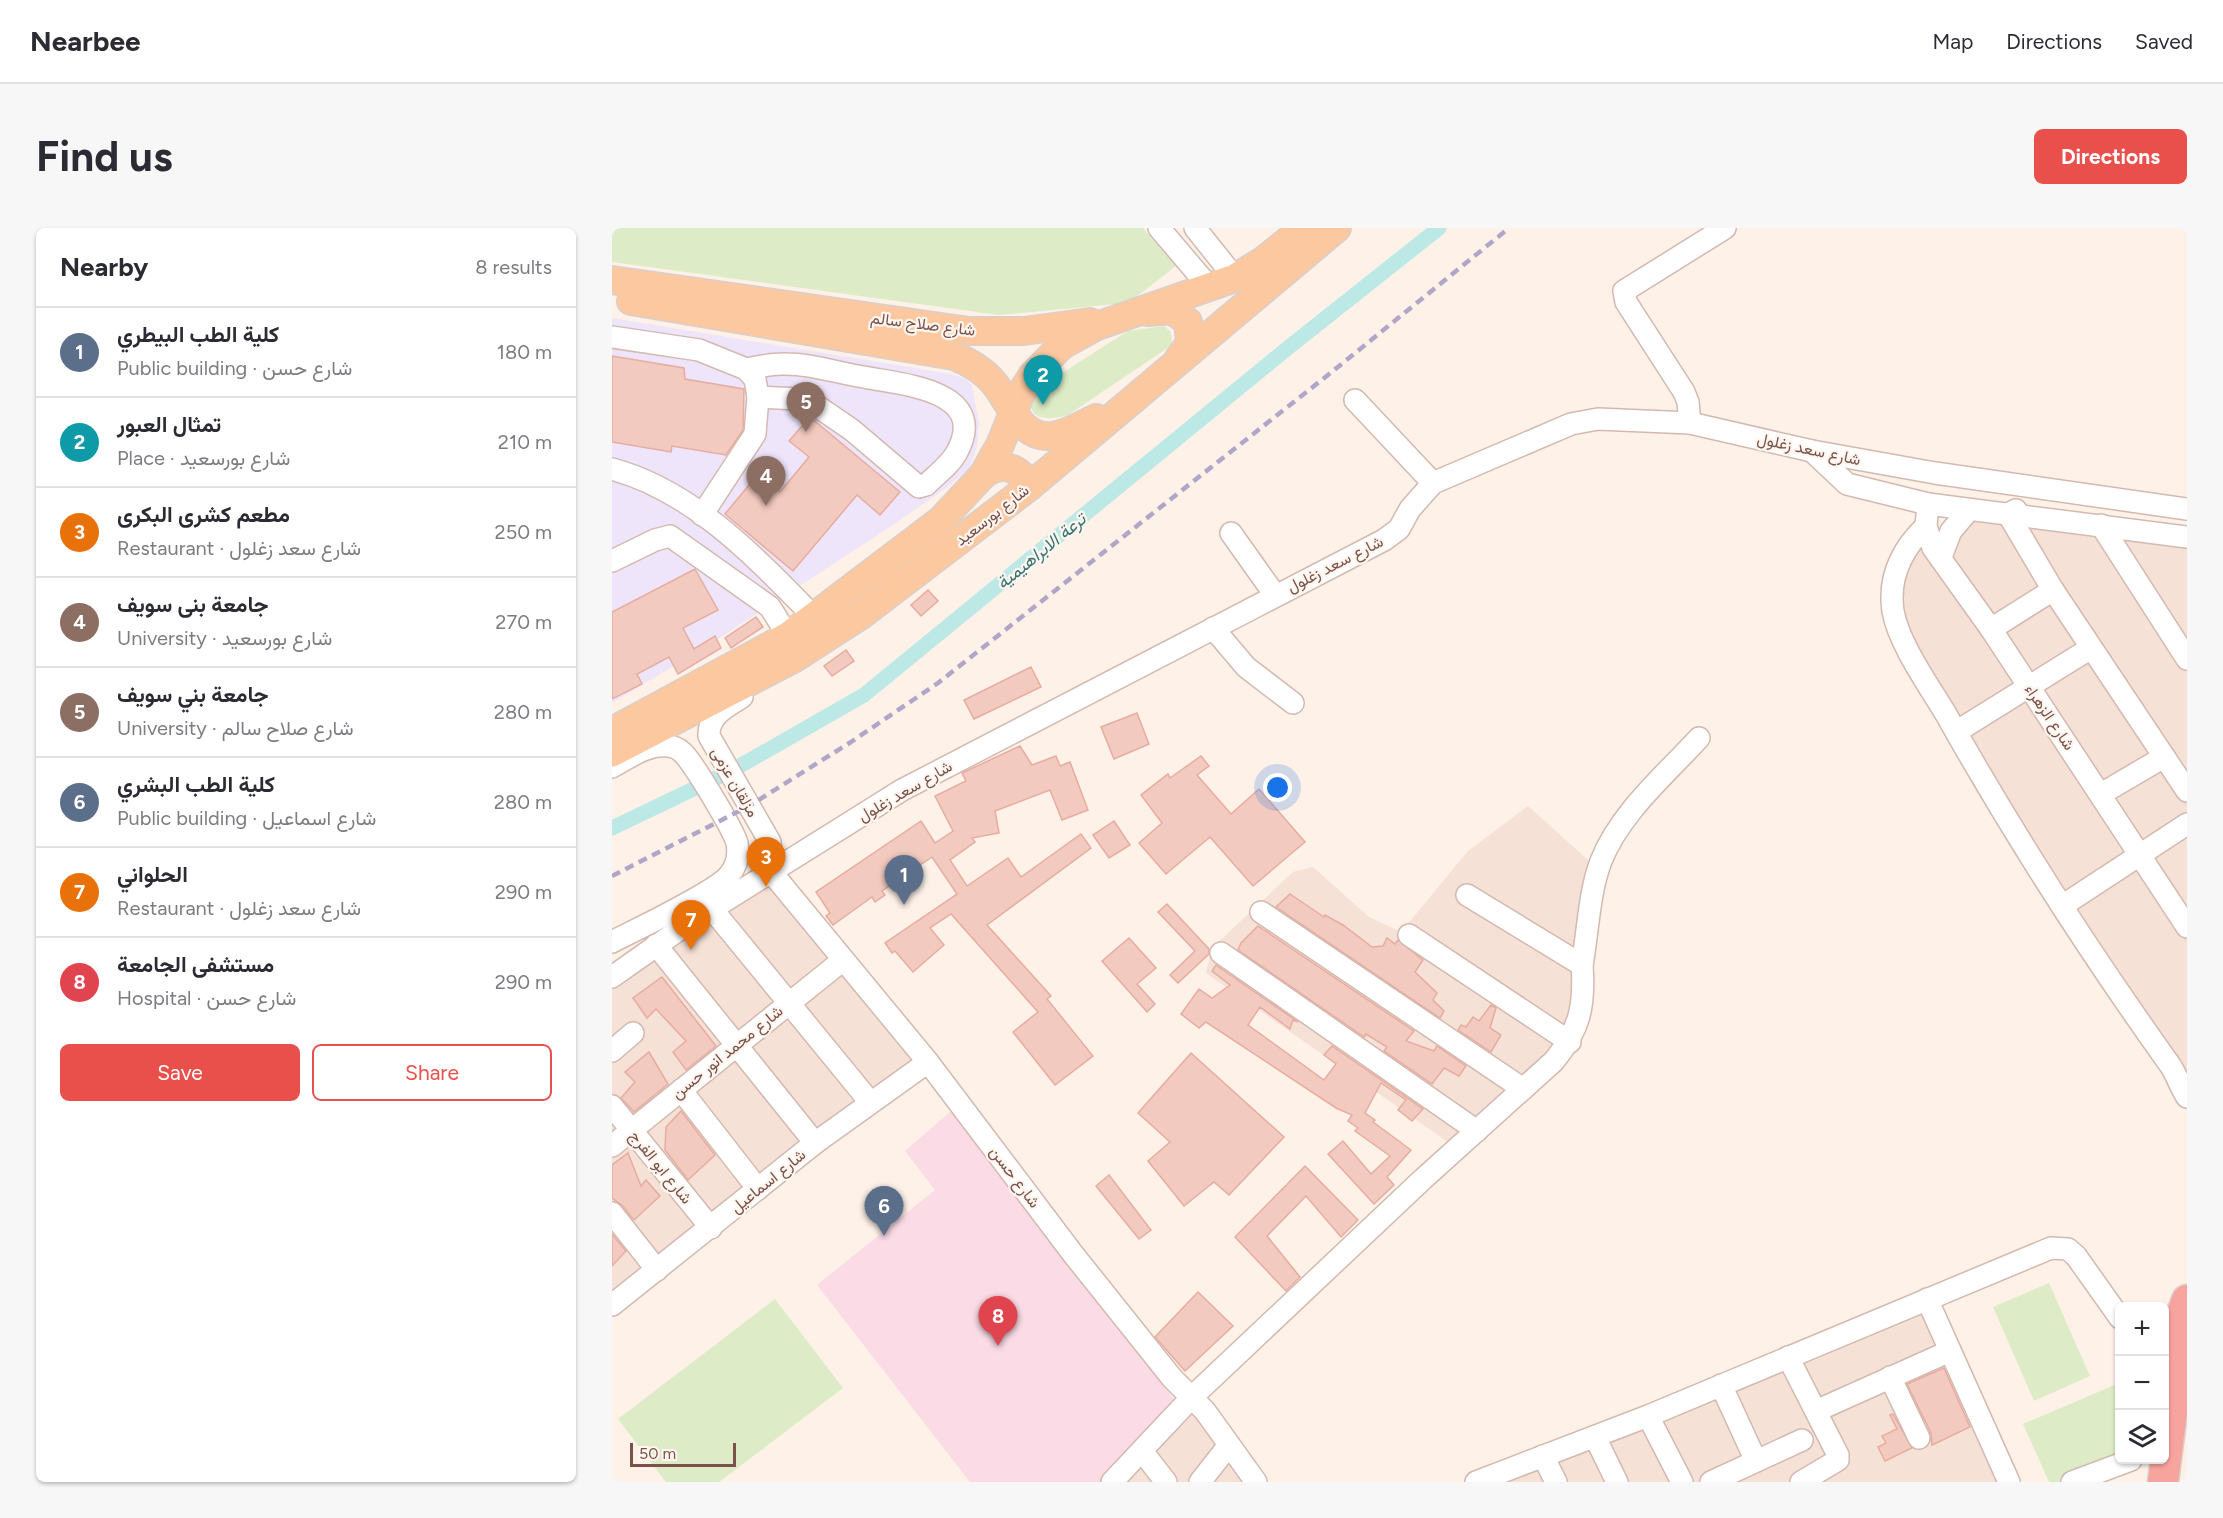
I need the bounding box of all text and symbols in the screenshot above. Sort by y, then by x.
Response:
text: Nearbee [30,24,140,58]
text: Map [1932,29,1973,54]
text: Directions [2006,29,2102,54]
text: Saved [2135,29,2193,54]
button: Directions [2034,129,2187,184]
text: Find us [36,131,173,182]
text: Nearby [60,251,148,283]
text: 8 results [475,255,552,279]
street label: شارع صلاح سالم [869,308,976,342]
text: كلية الطب البيطري [117,321,279,348]
text: 1 [75,340,84,364]
text: 180 m [497,340,552,364]
text: Public building · شارع حسن [117,356,352,380]
pin: 2 [1024,356,1062,405]
pin: 5 [786,382,826,432]
text: تمثال العبور [117,411,221,438]
street label: شارع سعد زغلول [1755,429,1863,471]
text: 2 [74,430,85,454]
text: 210 m [498,430,552,454]
text: Place · شارع بورسعيد [117,446,290,470]
pin: 4 [746,456,786,506]
street label: شارع بورسعيد [951,480,1034,551]
text: مطعم كشرى البكرى [117,501,290,528]
water label: ترعة الابراهيمية [992,507,1092,594]
text: 3 [74,520,85,544]
text: 250 m [495,520,552,544]
street label: شارع سعد زغلول [1284,532,1387,598]
text: Restaurant · شارع سعد زغلول [117,536,361,560]
text: جامعة بنى سويف [117,591,269,618]
text: 4 [73,610,86,634]
text: 270 m [495,610,552,634]
text: University · شارع بورسعيد [117,626,332,650]
street label: شارع الزهراء [2019,680,2079,755]
text: جامعة بني سويف [117,681,269,708]
text: 5 [74,700,85,724]
text: 280 m [494,700,552,724]
text: University · شارع صلاح سالم [117,716,354,740]
street label: مزلقان عزمى [706,744,763,821]
street label: شارع سعد زغلول [855,756,956,827]
text: كلية الطب البشري [117,771,275,798]
your location [1263,773,1292,802]
text: 6 [74,790,85,814]
text: 280 m [494,790,552,814]
text: Public building · شارع اسماعيل [117,806,376,830]
pin: 3 [746,838,786,887]
pin: 1 [884,856,924,905]
text: الحلواني [117,861,188,888]
text: 7 [74,880,85,904]
text: 290 m [495,880,552,904]
text: Restaurant · شارع سعد زغلول [117,896,361,920]
pin: 7 [672,900,710,950]
text: مستشفى الجامعة [117,951,274,978]
text: 8 [73,970,86,994]
text: 290 m [495,970,552,994]
text: Hospital · شارع حسن [117,986,296,1010]
street label: شارع محمد انور حسن [667,1001,788,1104]
button: Save [60,1044,300,1101]
button: Share [312,1044,552,1101]
street label: شارع ابو الفرج [624,1127,696,1209]
street label: شارع حسن [984,1143,1044,1213]
street label: شارع اسماعيل [727,1145,811,1219]
pin: 6 [864,1186,904,1236]
pin: 8 [978,1296,1018,1346]
map controls [2115,1302,2169,1464]
button: + [2115,1302,2169,1356]
button: − [2115,1356,2169,1410]
button: layers [2115,1410,2169,1464]
scale bar [630,1440,736,1468]
text: 50 m [639,1444,676,1463]

